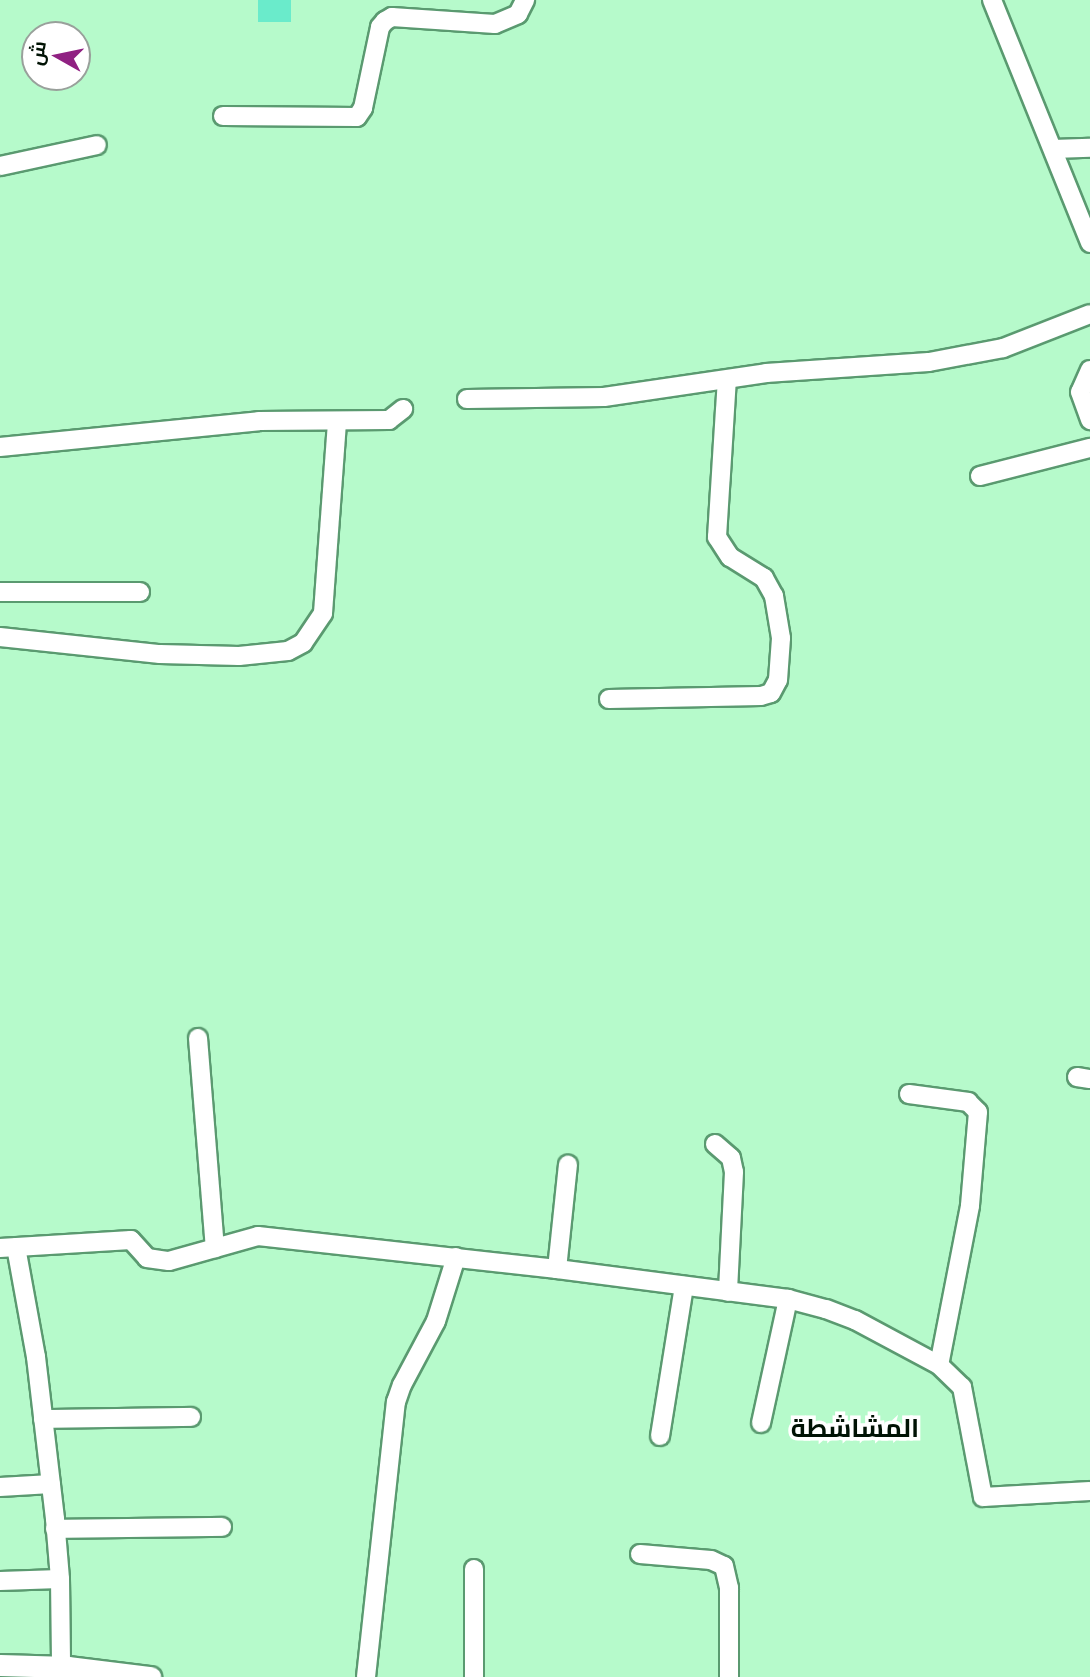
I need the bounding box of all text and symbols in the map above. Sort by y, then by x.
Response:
north arrow [21,21,91,91]
text: ش [22,39,52,67]
district label: المشاشطة [791,1412,919,1444]

